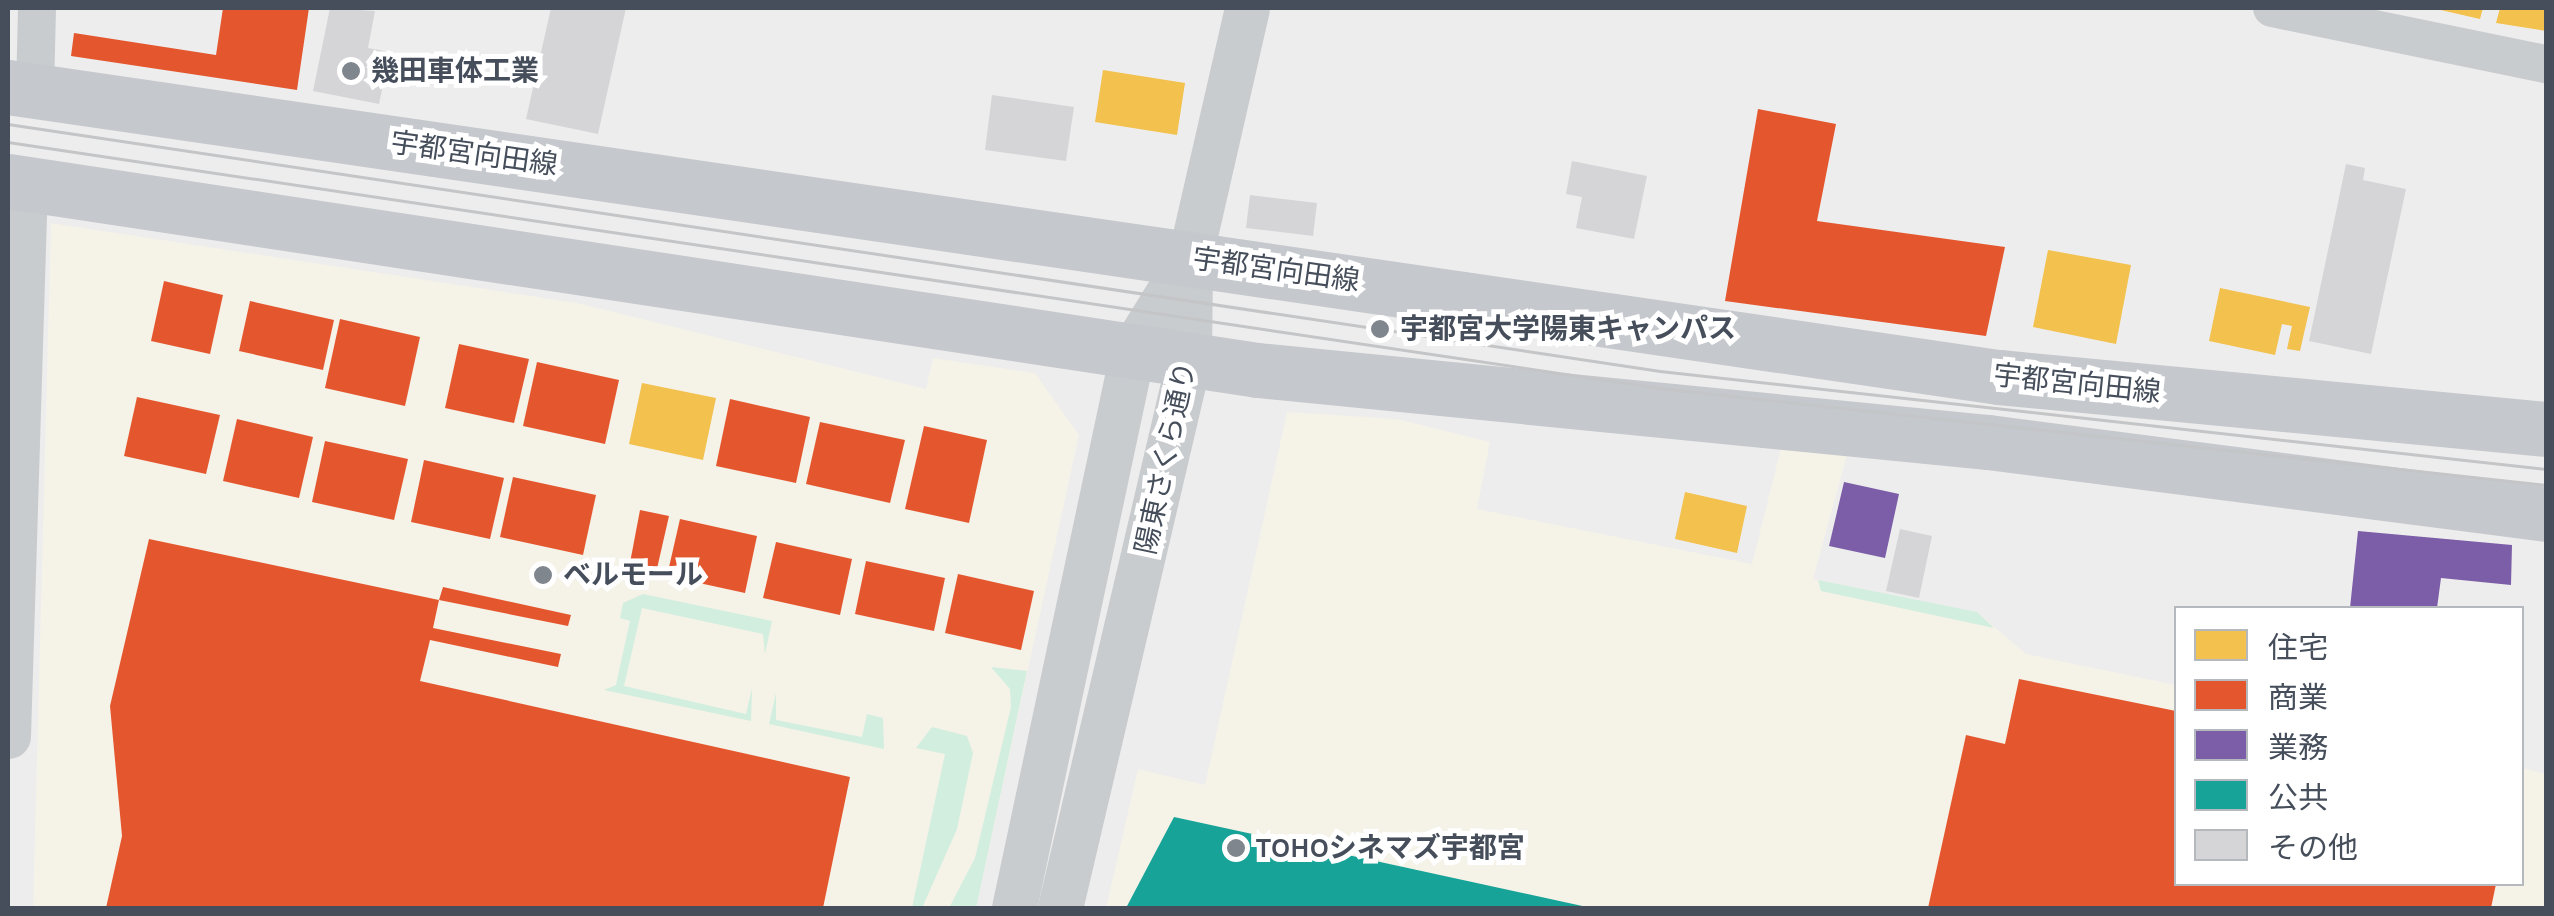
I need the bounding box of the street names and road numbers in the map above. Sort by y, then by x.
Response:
street label: 宇都宮向田線 [388,126,560,182]
street label: 宇都宮向田線 [1190,242,1362,298]
street label: 陽東さくら通り [1129,359,1203,557]
street label: 宇都宮向田線 [1992,359,2162,409]

